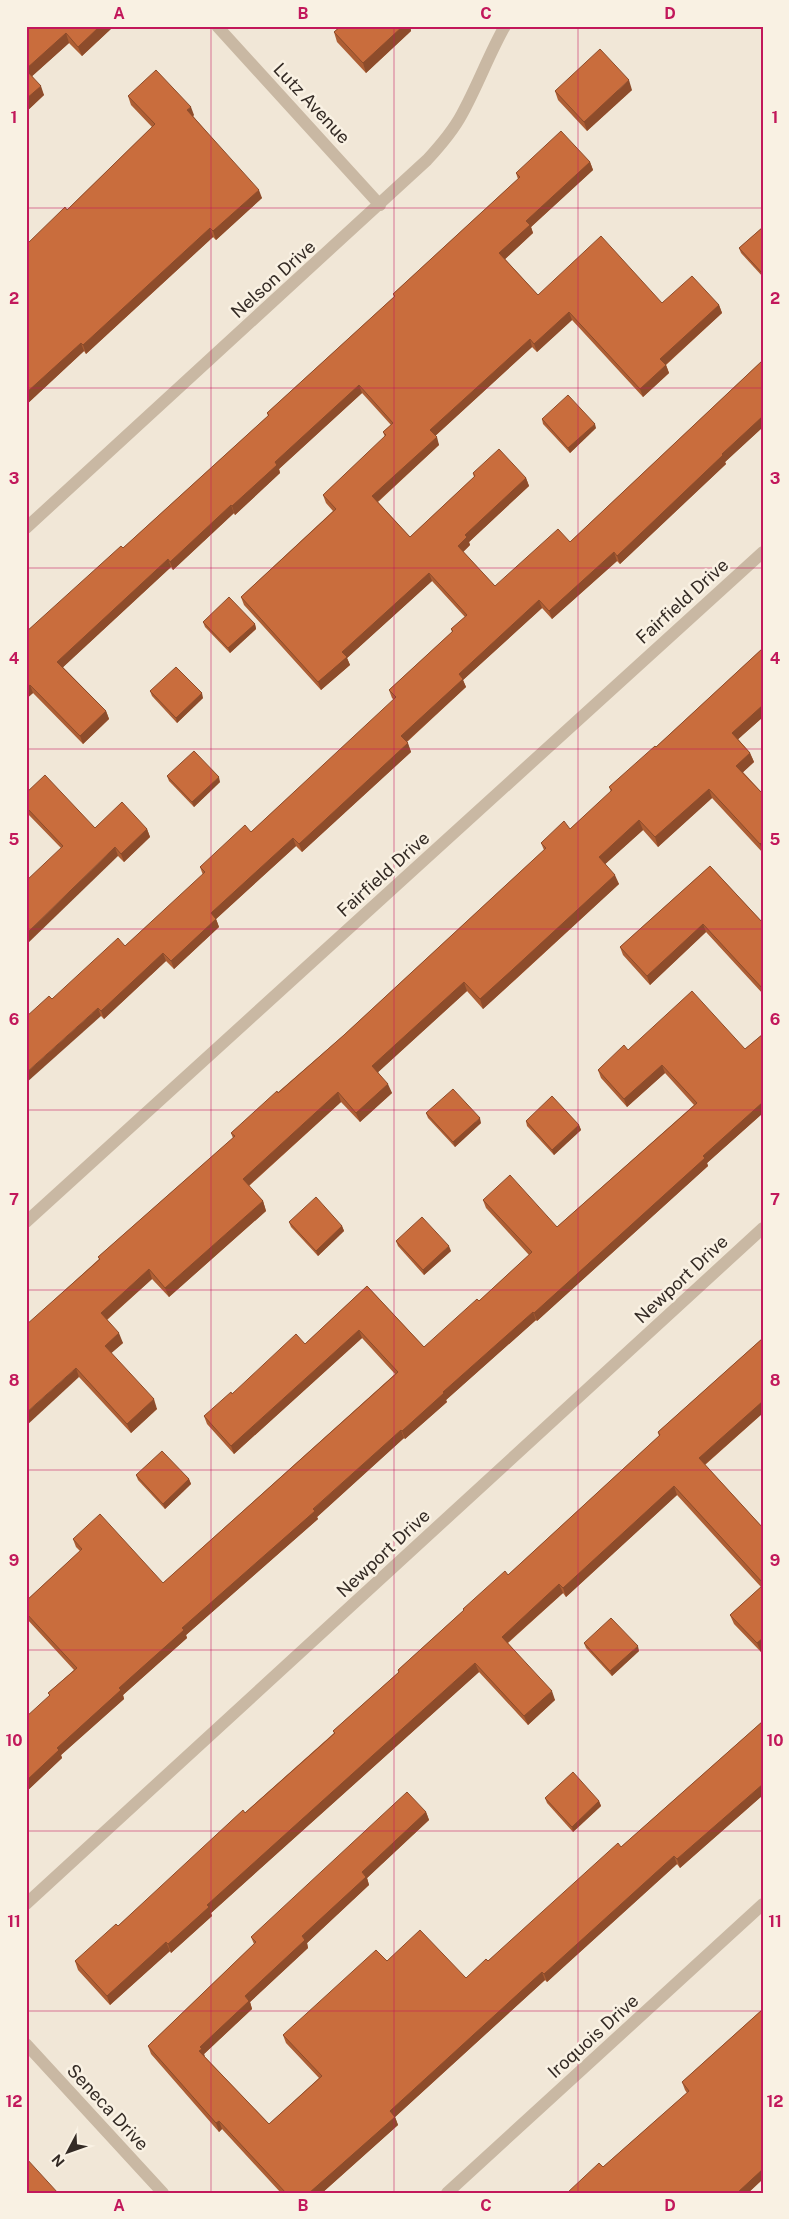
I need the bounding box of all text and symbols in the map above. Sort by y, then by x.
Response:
text: A [113,4,125,23]
text: B [298,4,309,23]
text: C [480,4,492,23]
text: D [664,4,676,23]
street label: Lutz Avenue [269,58,355,148]
text: 1 [11,108,17,127]
text: 1 [772,108,778,127]
street label: Nelson Drive [227,236,319,322]
text: 2 [9,289,19,308]
text: 2 [770,289,780,308]
text: 3 [9,469,19,488]
text: 3 [770,469,780,488]
street label: Fairfield Drive [632,554,732,648]
text: 4 [9,649,20,668]
text: 4 [770,649,781,668]
street label: Fairfield Drive [333,827,433,921]
text: 5 [9,830,20,849]
text: 5 [770,830,781,849]
text: 6 [9,1010,19,1029]
text: 6 [770,1010,780,1029]
text: 7 [9,1190,19,1209]
text: 7 [770,1190,780,1209]
street label: Newport Drive [630,1231,732,1327]
text: 8 [9,1371,20,1390]
text: 8 [770,1371,781,1390]
street label: Newport Drive [332,1505,434,1601]
text: 9 [9,1551,19,1570]
text: 9 [770,1551,780,1570]
text: 10 [5,1731,23,1750]
text: 10 [766,1731,784,1750]
text: 11 [7,1912,21,1931]
text: 11 [768,1912,782,1931]
street label: Iroquois Drive [543,1990,643,2082]
street label: Seneca Drive [63,2060,153,2154]
text: 12 [5,2092,23,2111]
text: 12 [766,2092,784,2111]
north arrow [42,2126,92,2176]
text: N [49,2151,68,2170]
text: A [113,2196,125,2215]
text: B [298,2196,309,2215]
text: C [480,2196,492,2215]
text: D [664,2196,676,2215]

